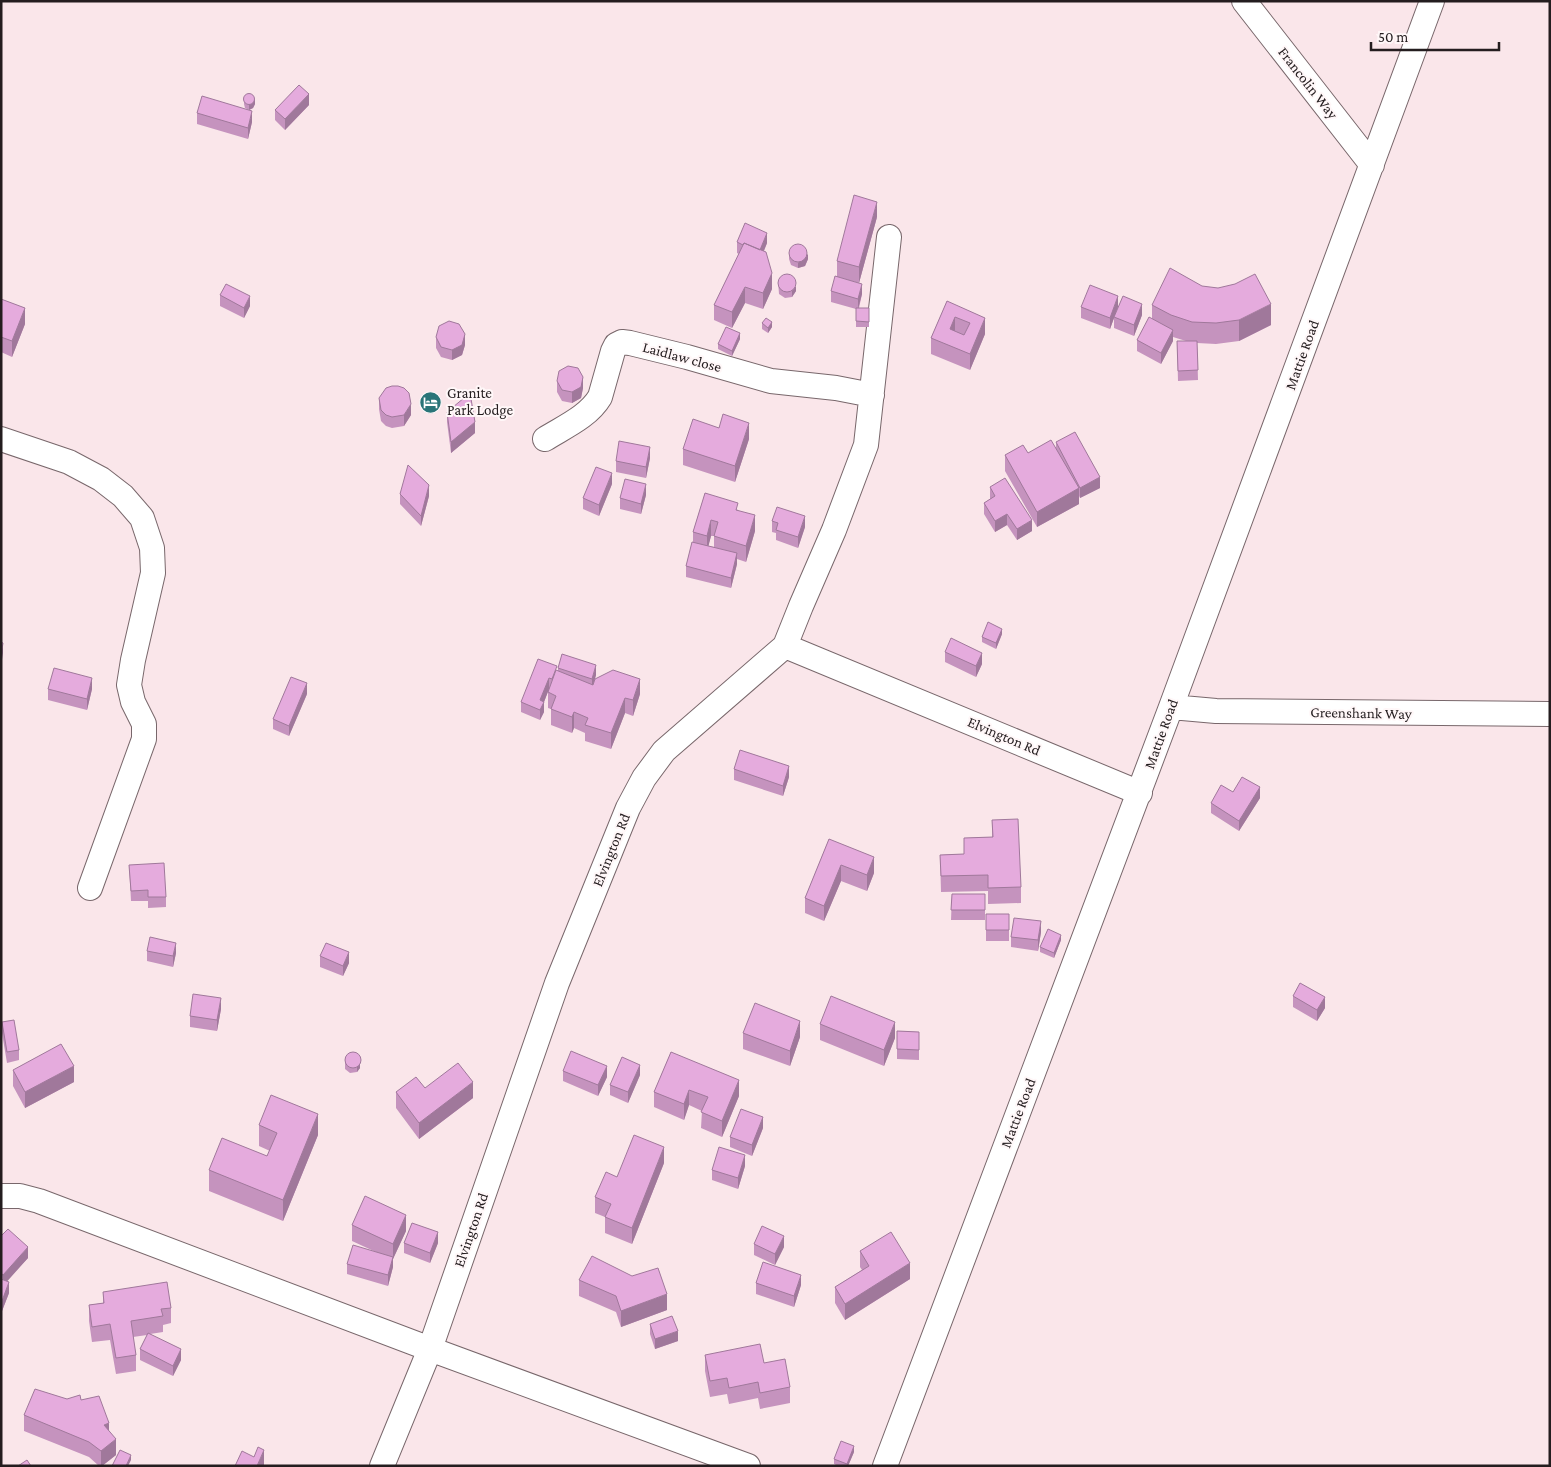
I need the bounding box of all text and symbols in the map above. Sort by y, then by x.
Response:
scale bar [1371,20,1498,52]
text: 50 m [1378,29,1408,45]
street label: Francolin Way [1274,44,1341,123]
street label: Mattie Road [1282,318,1322,392]
street label: Laidlaw close [641,339,724,375]
place label: Granite Park Lodge [447,385,513,419]
hotel icon: Granite Park Lodge [419,390,443,414]
street label: Mattie Road [1141,697,1181,771]
street label: Greenshank Way [1310,704,1412,723]
street label: Elvington Rd [965,714,1043,759]
street label: Elvington Rd [589,811,634,889]
street label: Mattie Road [997,1076,1039,1150]
street label: Elvington Rd [451,1191,492,1270]

